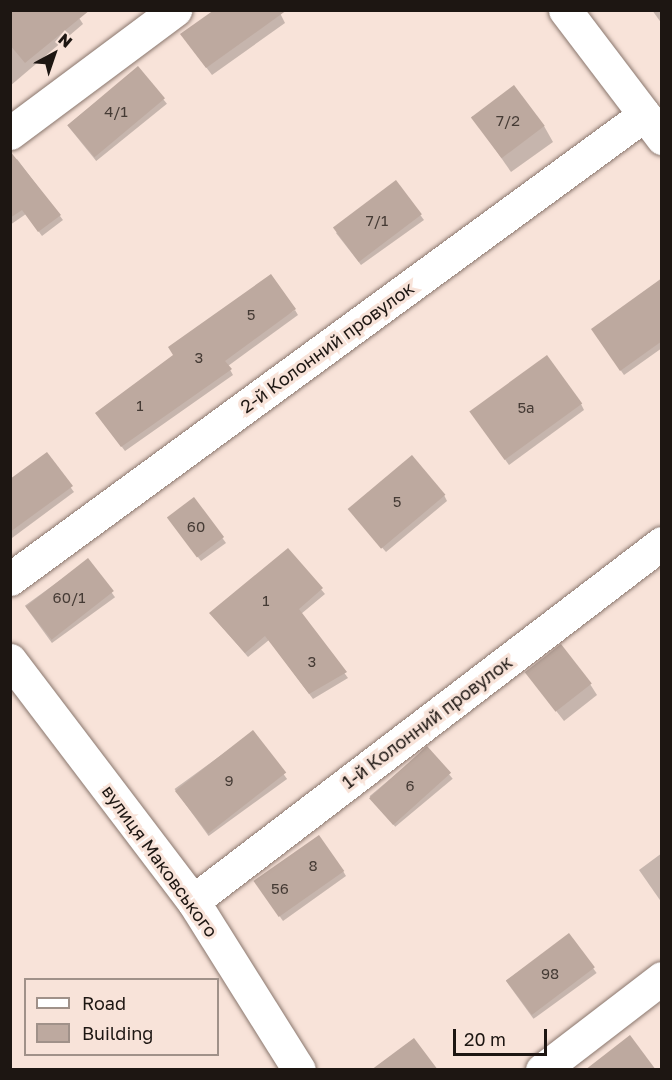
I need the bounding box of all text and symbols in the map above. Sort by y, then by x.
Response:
north arrow [24,24,84,84]
text: N [54,29,77,52]
house number: 4/1 [104,103,128,121]
house number: 7/2 [496,112,520,130]
house number: 7/1 [366,212,388,230]
street label: 2-й Колонний провулок [236,277,418,417]
house number: 5 [247,306,255,324]
house number: 3 [195,349,203,367]
house number: 1 [136,397,144,415]
house number: 5а [517,399,535,417]
house number: 5 [393,493,401,511]
house number: 60 [187,518,205,536]
house number: 60/1 [53,589,85,607]
house number: 1 [262,592,270,610]
street label: 1-й Колонний провулок [338,651,516,793]
house number: 3 [308,653,316,671]
house number: 9 [224,772,234,790]
house number: 6 [405,777,415,795]
street label: вулиця Маковського [98,781,222,941]
house number: 8 [308,857,318,875]
house number: 56 [271,880,289,898]
house number: 98 [541,965,559,983]
legend [24,978,219,1056]
text: Road [82,992,126,1014]
scale bar [456,1017,550,1055]
text: Building [82,1022,153,1044]
text: 20 m [464,1028,506,1050]

